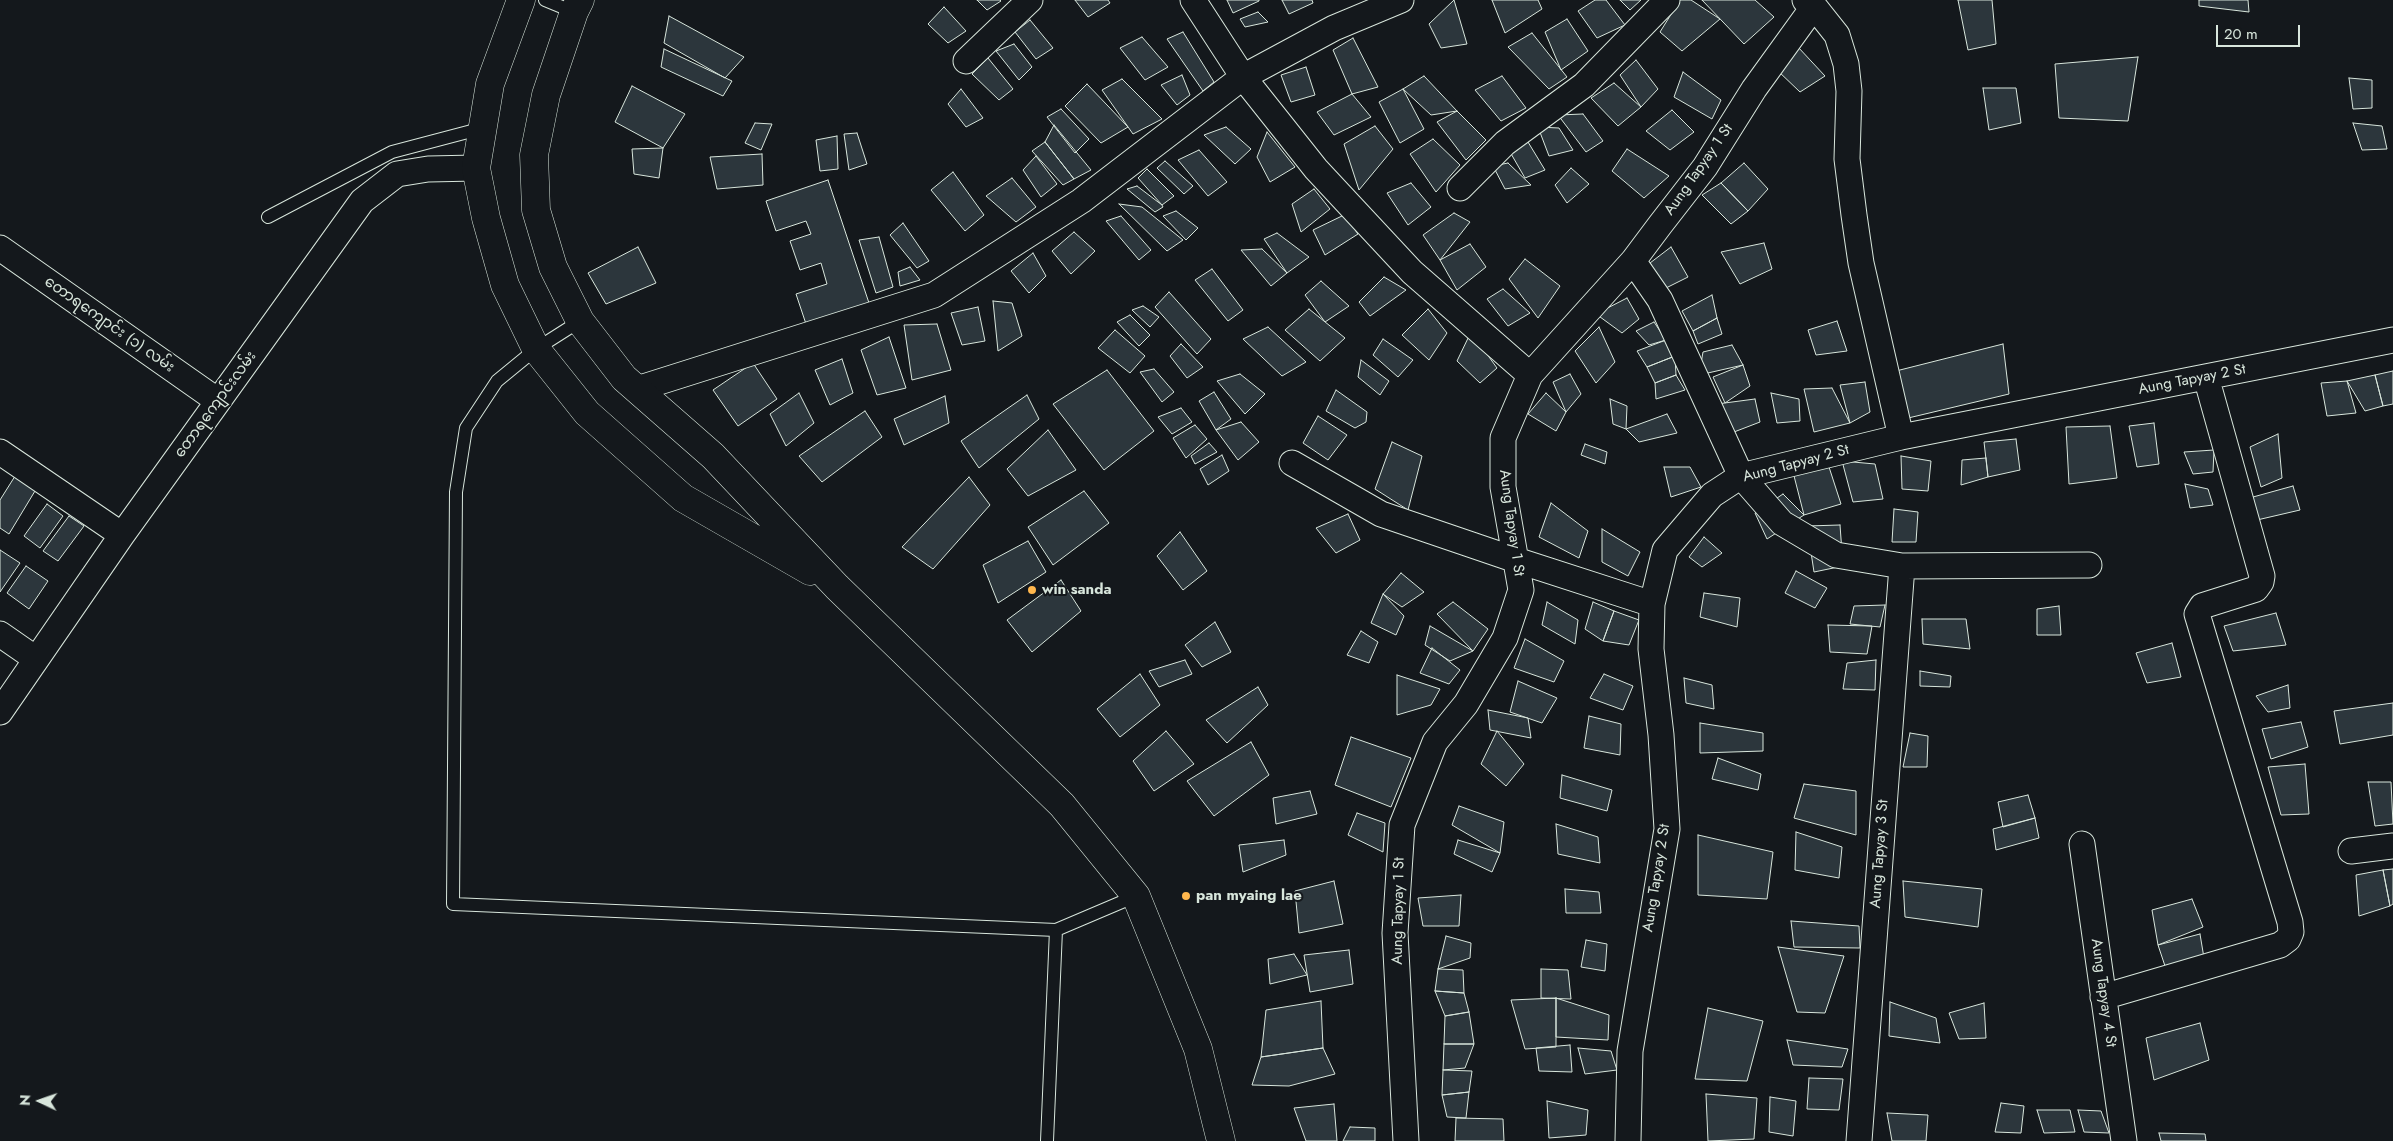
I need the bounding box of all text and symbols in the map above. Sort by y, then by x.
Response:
scale bar [2218,15,2302,47]
text: 20 m [2224,23,2258,45]
street label: Aung Tapyay 1 St [1661,121,1737,219]
street label: တောရကျောင်း (၁) လမ်း [40,273,178,377]
street label: တောရကျောင်းလမ်း [171,348,261,462]
street label: Aung Tapyay 2 St [2137,361,2247,399]
street label: Aung Tapyay 2 St [1741,441,1851,487]
street label: Aung Tapyay 1 St [1495,469,1527,577]
place label: win sanda [1042,581,1112,599]
marker: win sanda [1026,584,1038,596]
street label: Aung Tapyay 3 St [1867,799,1893,909]
street label: Aung Tapyay 2 St [1640,823,1674,933]
street label: Aung Tapyay 1 St [1389,857,1409,965]
place label: pan myaing lae [1196,887,1302,905]
marker: pan myaing lae [1180,890,1192,902]
street label: Aung Tapyay 4 St [2086,938,2120,1048]
north arrow [15,1076,65,1126]
text: N [15,1094,35,1106]

